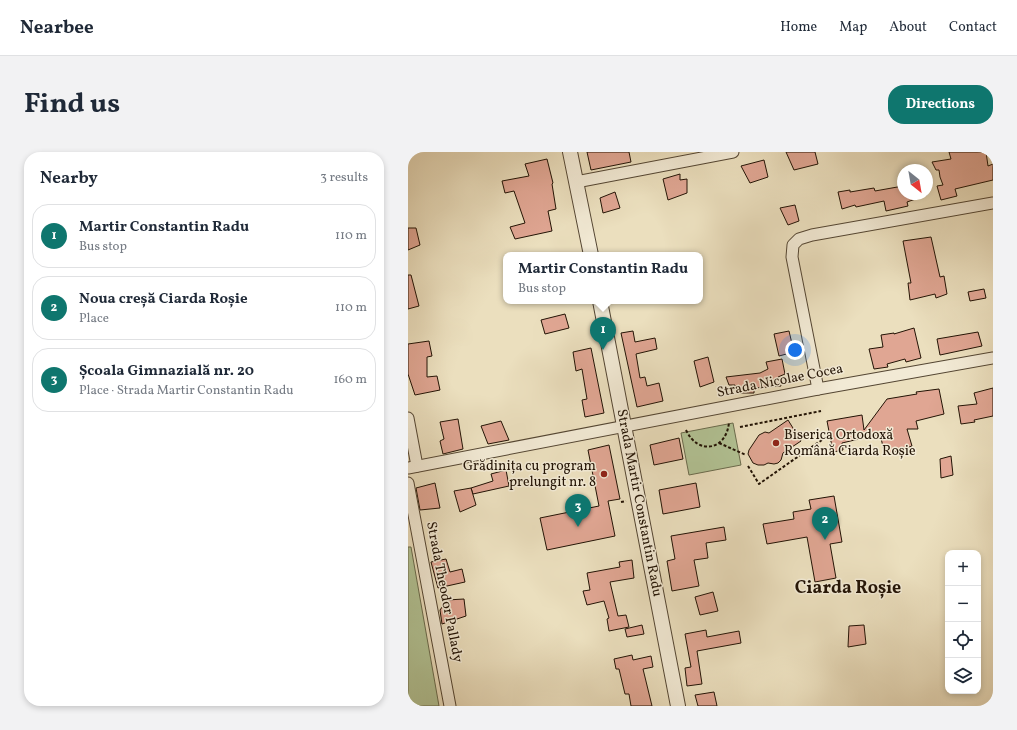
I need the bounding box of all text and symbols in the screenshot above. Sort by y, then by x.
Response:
text: Nearbee [20,15,94,41]
text: Home [780,18,817,37]
text: Map [839,18,867,37]
text: About [889,18,927,37]
text: Contact [949,18,997,37]
text: Find us [24,85,120,124]
button: Directions [888,85,993,124]
north arrow [897,164,933,200]
text: Nearby [40,167,98,190]
text: 3 results [320,169,368,187]
text: Martir Constantin Radu [79,217,249,238]
text: 1 [51,227,57,245]
text: 110 m [335,227,367,245]
text: Bus stop [79,238,127,256]
popup [503,252,703,304]
text: Martir Constantin Radu [518,259,688,280]
text: Bus stop [518,280,566,298]
text: Noua creșă Ciarda Roșie [79,289,248,310]
text: 2 [51,299,57,317]
text: 110 m [335,299,367,317]
text: Place [79,310,109,328]
pin: 1 [590,317,616,350]
your location [785,340,805,360]
street label: Strada Nicolae Cocea [715,359,845,403]
text: Școala Gimnazială nr. 20 [79,361,254,382]
text: 3 [51,371,57,389]
text: 160 m [333,371,367,389]
text: Place · Strada Martir Constantin Radu [79,382,294,400]
street label: Strada Martir Constantin Radu [611,408,667,598]
place label: Biserica Ortodoxă Română Ciarda Roșie [784,426,916,461]
marker: Biserica Ortodoxă Română Ciarda Roșie [771,438,781,448]
place label: Grădinița cu program prelungit nr. 8 [463,457,596,492]
marker: Grădinița cu program prelungit nr. 8 [599,469,609,479]
pin: 3 [565,494,591,527]
pin: 2 [812,507,838,540]
street label: Strada Theodor Pallady [421,520,467,664]
map controls [945,550,981,694]
button: + [945,550,981,586]
district label: Ciarda Roșie [795,576,901,601]
button: − [945,586,981,622]
button: locate [945,622,981,658]
button: layers [945,658,981,694]

